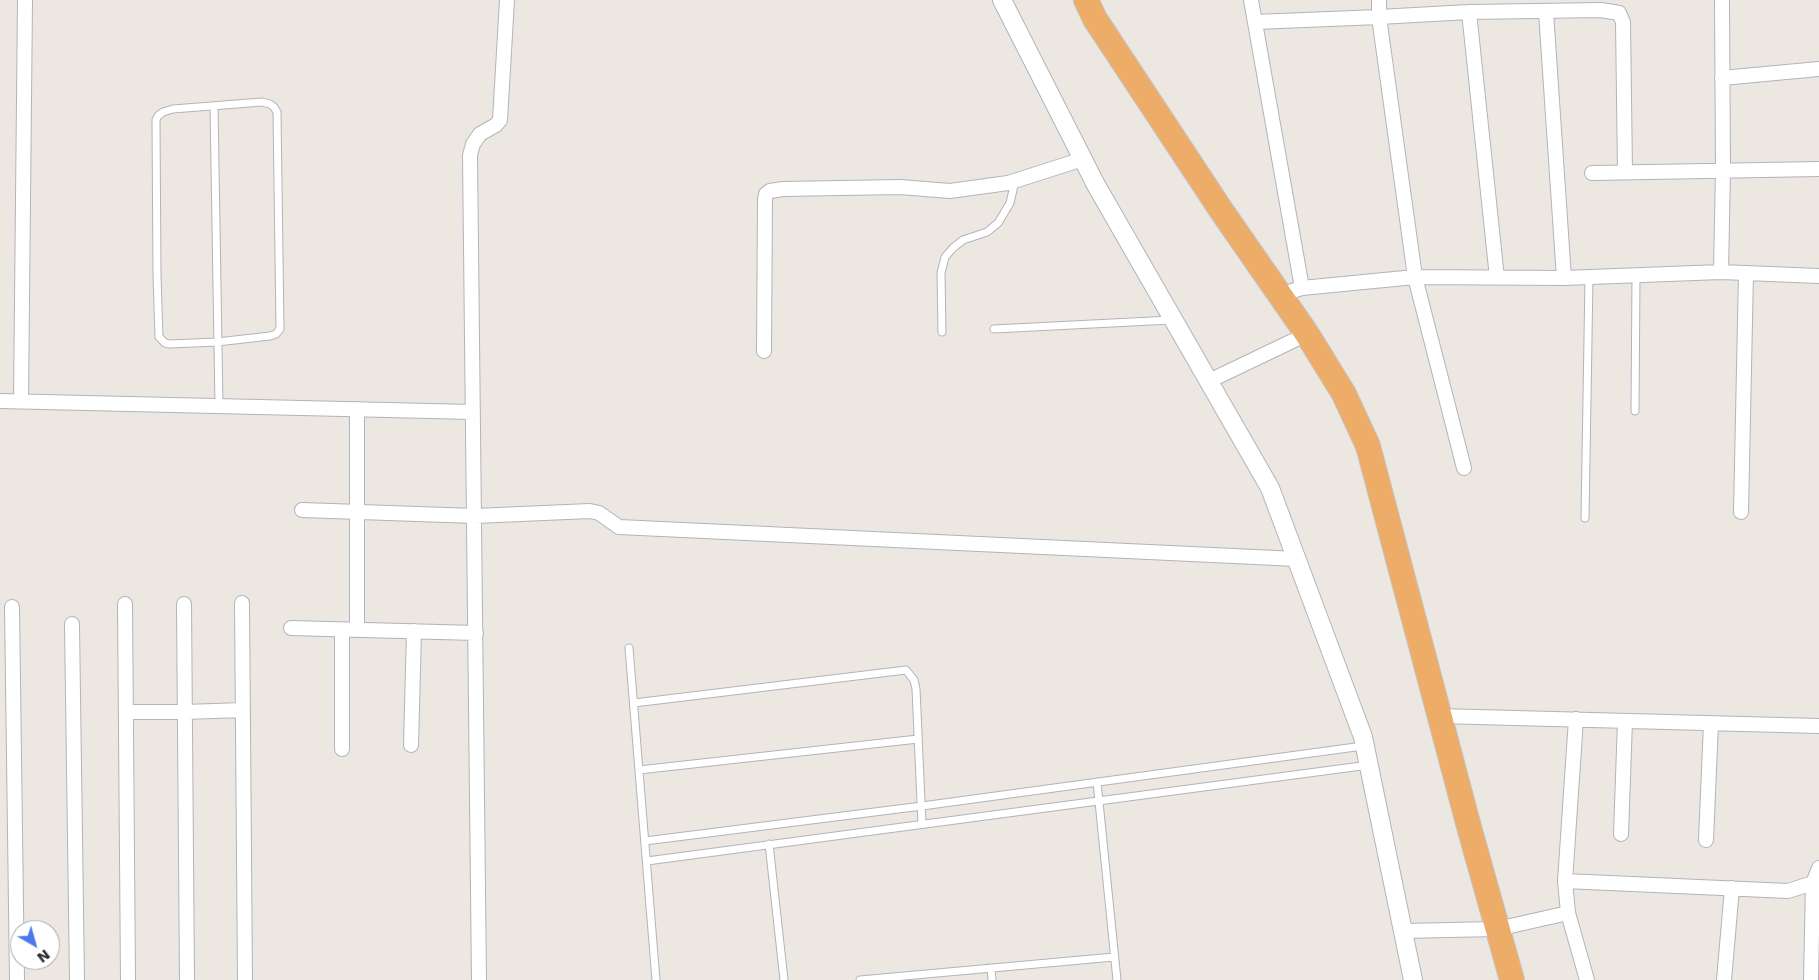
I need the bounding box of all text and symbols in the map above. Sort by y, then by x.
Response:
north arrow [10,920,60,970]
text: N [34,946,53,966]

